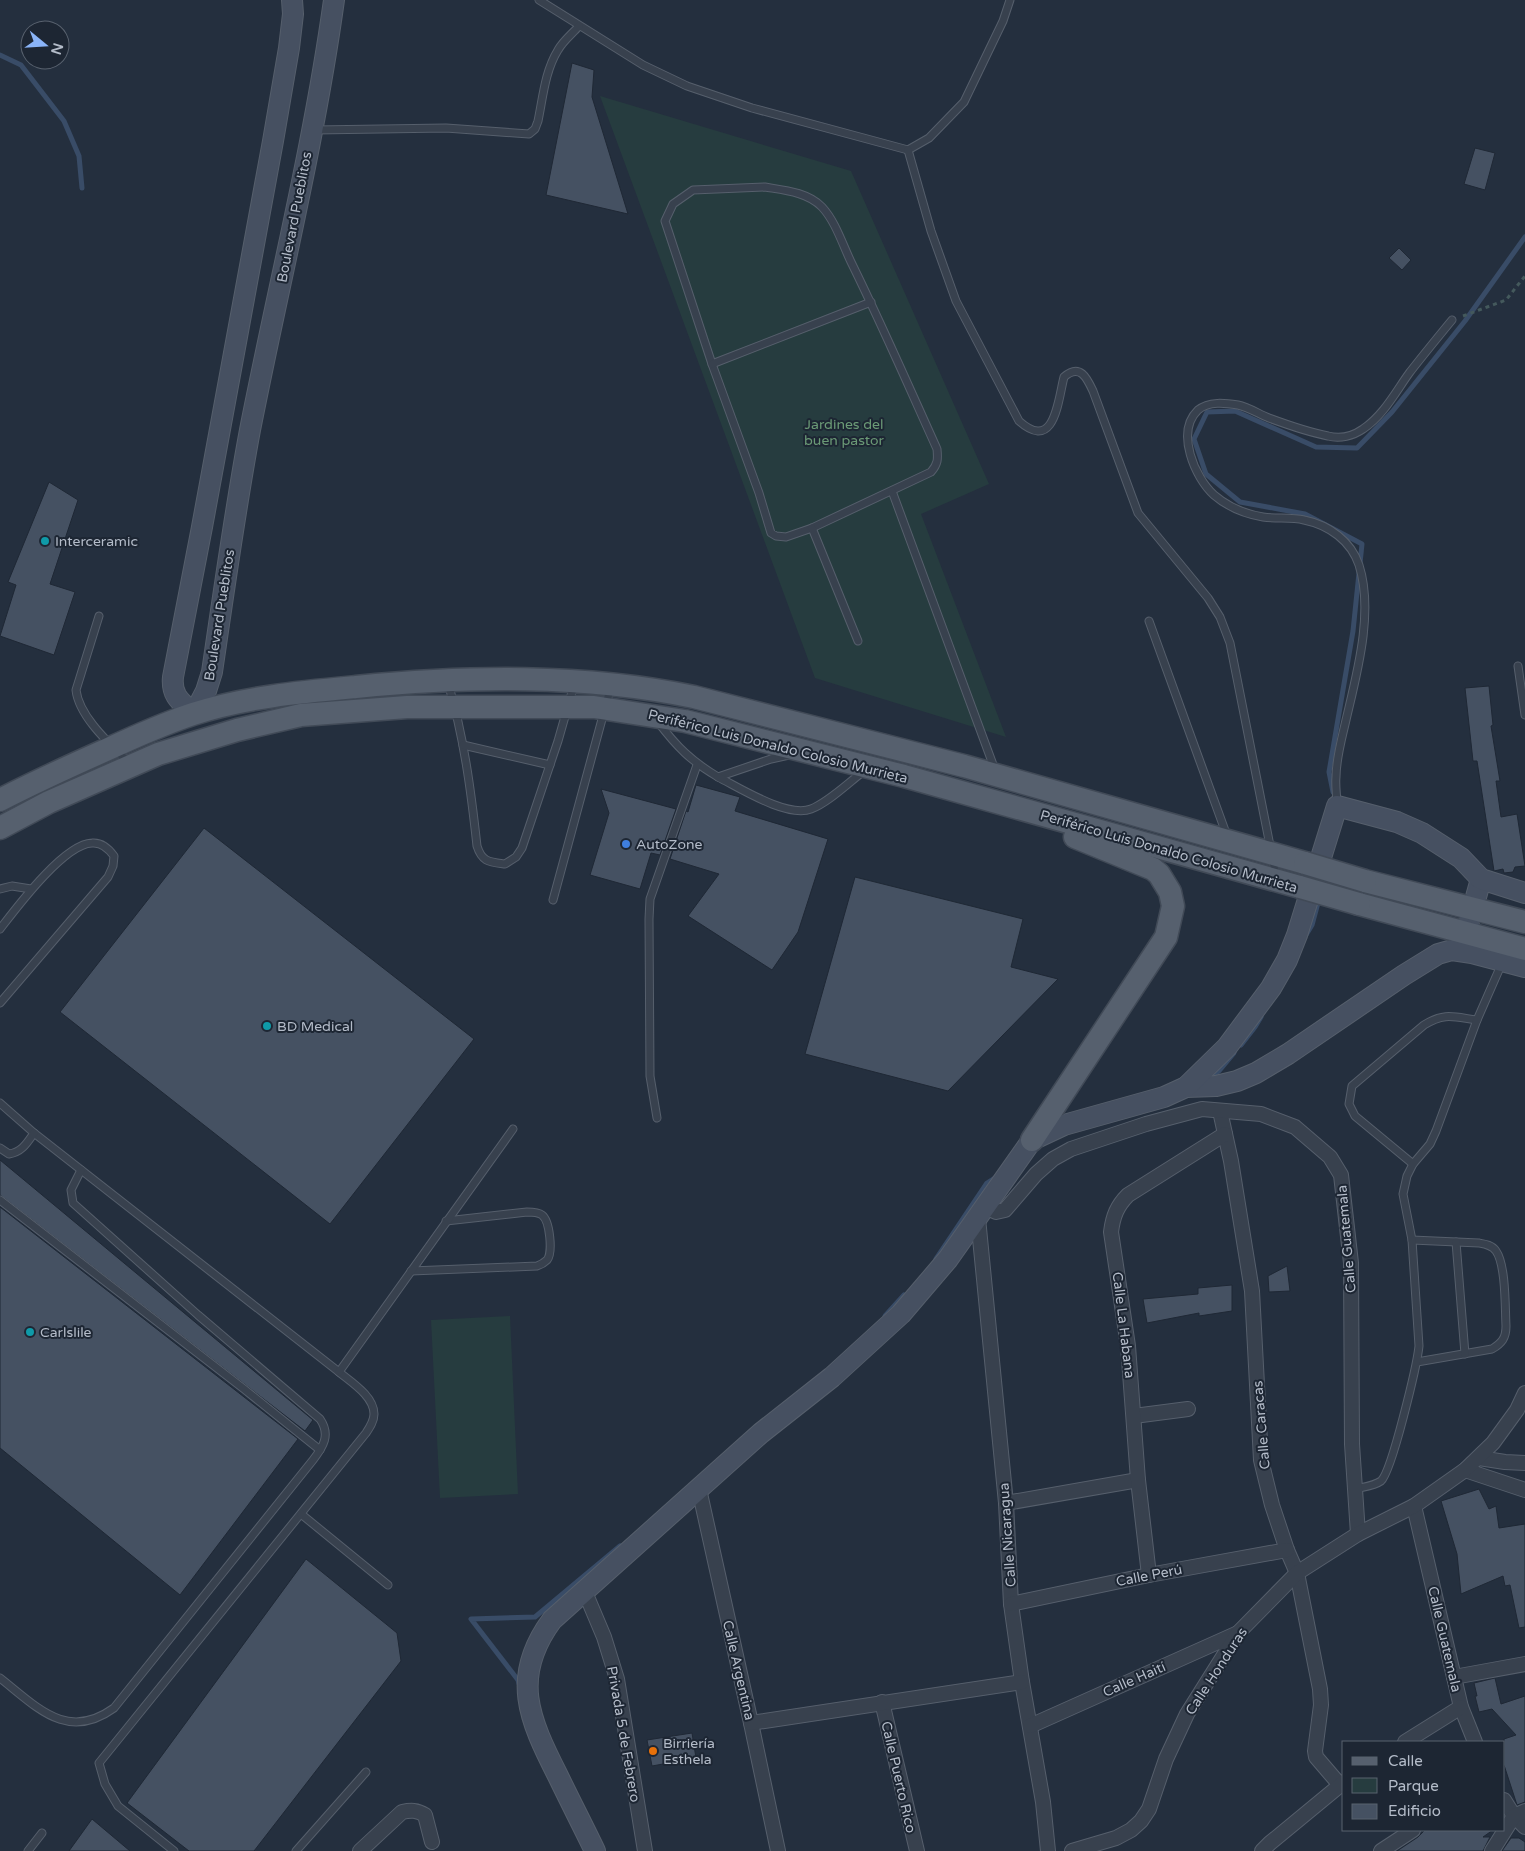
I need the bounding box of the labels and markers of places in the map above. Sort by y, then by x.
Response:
place label: Interceramic [55,533,138,550]
marker: Interceramic [39,535,51,547]
place label: AutoZone [636,836,703,853]
marker: AutoZone [620,838,632,850]
place label: BD Medical [277,1018,353,1035]
marker: BD Medical [261,1020,273,1032]
place label: Carlslile [40,1324,92,1341]
marker: Carlslile [24,1326,36,1338]
place label: Birriería Esthela [663,1735,715,1768]
marker: Birriería Esthela [647,1745,659,1757]

